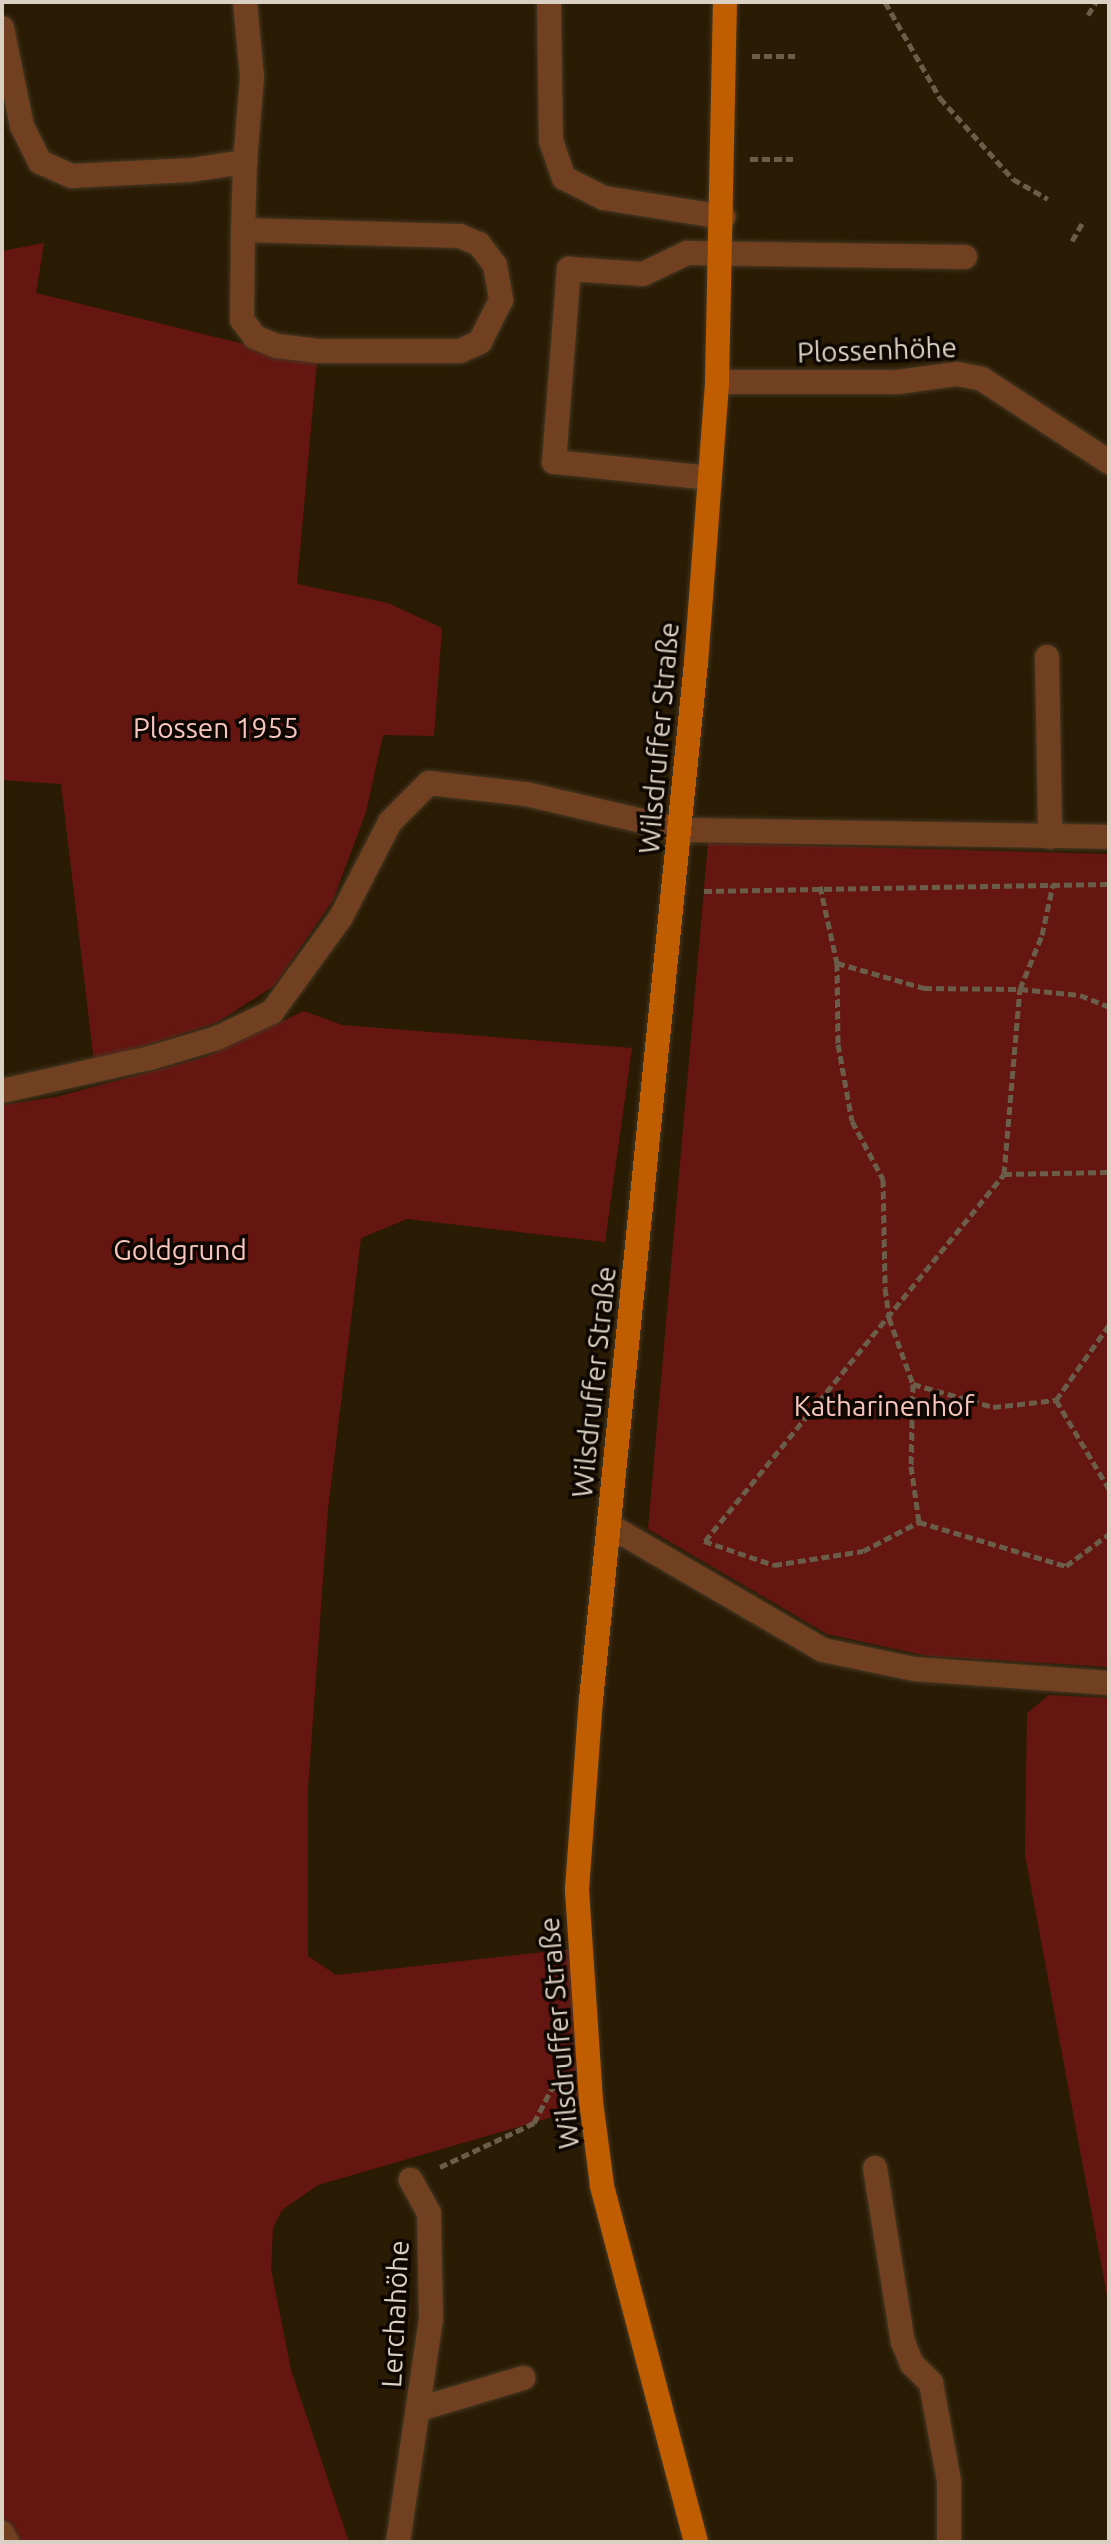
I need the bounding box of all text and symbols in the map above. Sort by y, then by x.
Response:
street label: Plossenhöhe [796,330,958,370]
street label: Wilsdruffer Straße [632,621,686,855]
park label: Plossen 1955 [133,711,299,745]
park label: Goldgrund [113,1233,247,1267]
street label: Wilsdruffer Straße [565,1265,623,1499]
park label: Katharinenhof [794,1389,974,1423]
street label: Wilsdruffer Straße [532,1916,586,2150]
street label: Lerchahöhe [374,2239,416,2389]

